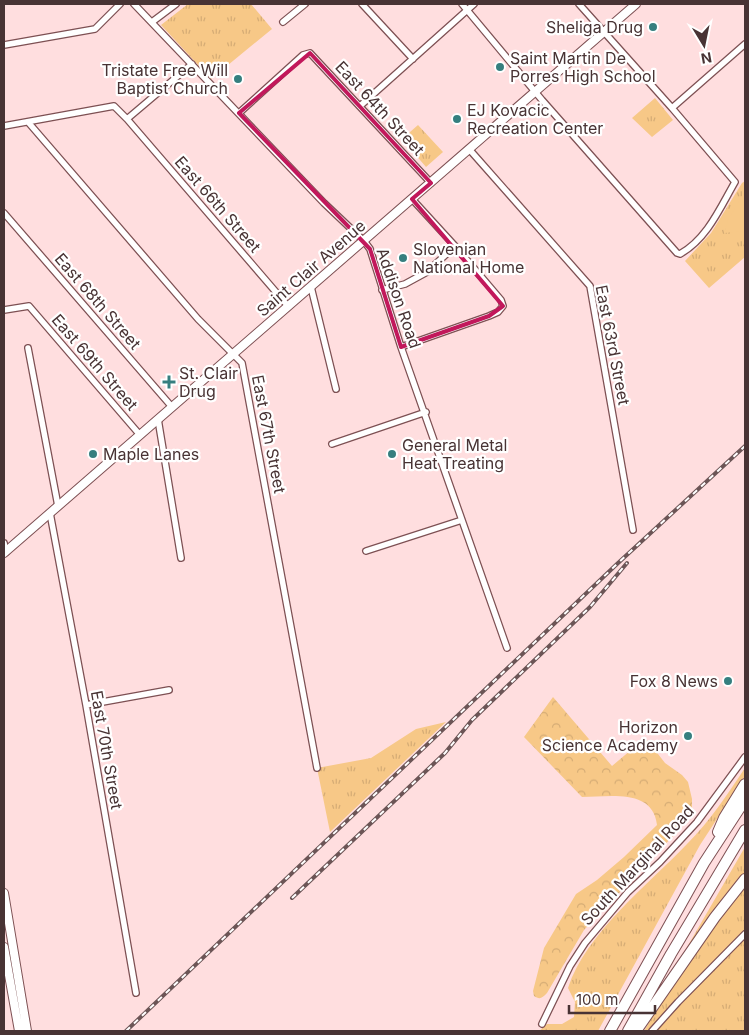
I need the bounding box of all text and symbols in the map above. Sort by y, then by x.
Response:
place label: Sheliga Drug [546,17,643,37]
north arrow [679,20,729,70]
marker: Sheliga Drug [647,21,659,33]
place label: Saint Martin De Porres High School [510,48,656,86]
text: N [700,49,713,68]
street label: East 64th Street [331,57,429,159]
place label: Tristate Free Will Baptist Church [102,60,228,98]
marker: Saint Martin De Porres High School [494,61,506,73]
marker: Tristate Free Will Baptist Church [232,73,244,85]
place label: EJ Kovacic Recreation Center [467,100,603,138]
marker: EJ Kovacic Recreation Center [451,113,463,125]
street label: East 66th Street [171,152,265,256]
street label: Saint Clair Avenue [253,215,369,321]
place label: Slovenian National Home [413,239,524,277]
street label: Addison Road [372,245,426,351]
street label: East 68th Street [51,249,145,353]
marker: Slovenian National Home [397,252,409,264]
street label: East 63rd Street [592,283,634,407]
street label: East 69th Street [48,310,142,414]
place label: St. Clair Drug [179,363,238,401]
street label: East 67th Street [248,373,290,495]
marker: St. Clair Drug [163,376,175,388]
place label: General Metal Heat Treating [402,435,507,473]
place label: Maple Lanes [103,444,199,464]
marker: Maple Lanes [87,448,99,460]
marker: General Metal Heat Treating [386,448,398,460]
place label: Fox 8 News [630,671,718,691]
marker: Fox 8 News [722,675,734,687]
street label: East 70th Street [87,689,127,811]
place label: Horizon Science Academy [542,717,678,755]
marker: Horizon Science Academy [682,730,694,742]
street label: South Marginal Road [576,801,698,929]
scale bar [569,982,655,1014]
text: 100 m [576,990,618,1009]

